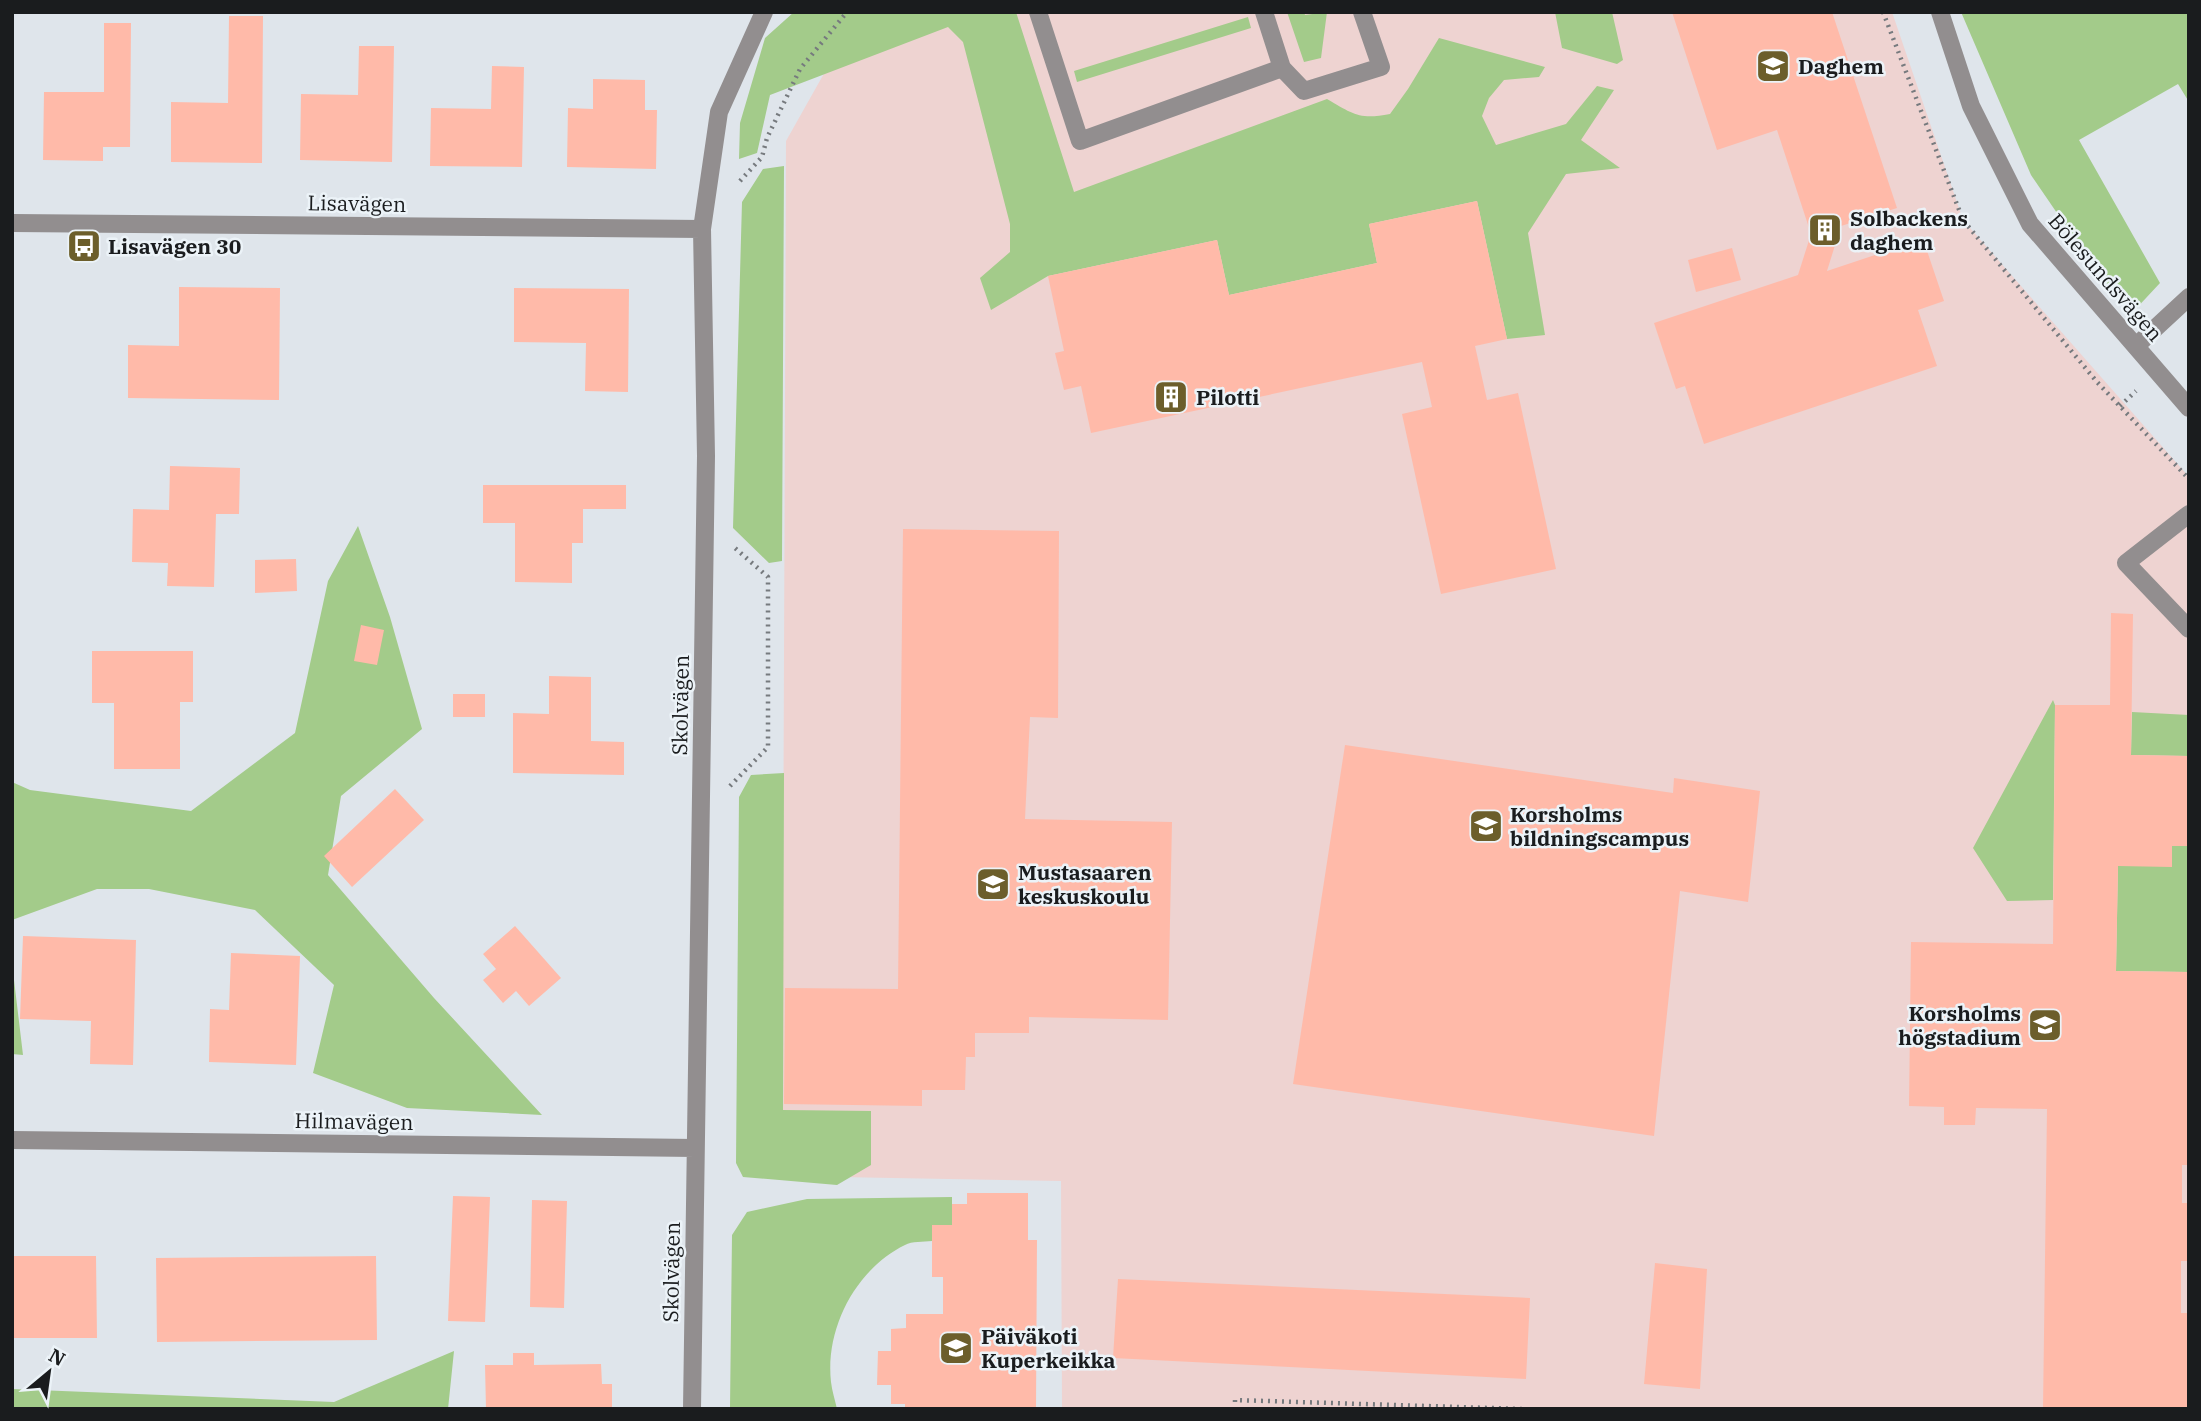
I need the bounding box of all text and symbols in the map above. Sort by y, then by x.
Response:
school or university icon: Daghem [1754,47,1792,85]
place label: Daghem [1798,52,1884,80]
street label: Lisavägen [307,188,407,218]
place label: Solbackens daghem [1850,204,1968,256]
street label: Bölesundsvägen [2043,207,2169,347]
building icon: Solbackens daghem [1806,211,1844,249]
bus stop icon: Lisavägen 30 [65,227,103,265]
place label: Lisavägen 30 [108,232,241,260]
building icon: Pilotti [1152,378,1190,416]
place label: Pilotti [1196,383,1259,411]
street label: Skolvägen [665,654,695,756]
place label: Korsholms bildningscampus [1510,800,1689,852]
school or university icon: Korsholms bildningscampus [1467,807,1505,845]
place label: Mustasaaren keskuskoulu [1018,858,1152,910]
school or university icon: Mustasaaren keskuskoulu [974,865,1012,903]
place label: Korsholms högstadium [1898,999,2021,1051]
school or university icon: Korsholms högstadium [2026,1006,2064,1044]
street label: Hilmavägen [294,1106,414,1136]
street label: Skolvägen [656,1221,686,1323]
place label: Päiväkoti Kuperkeikka [981,1322,1116,1374]
school or university icon: Päiväkoti Kuperkeikka [937,1329,975,1367]
north arrow [14,1337,84,1407]
text: N [45,1343,70,1371]

